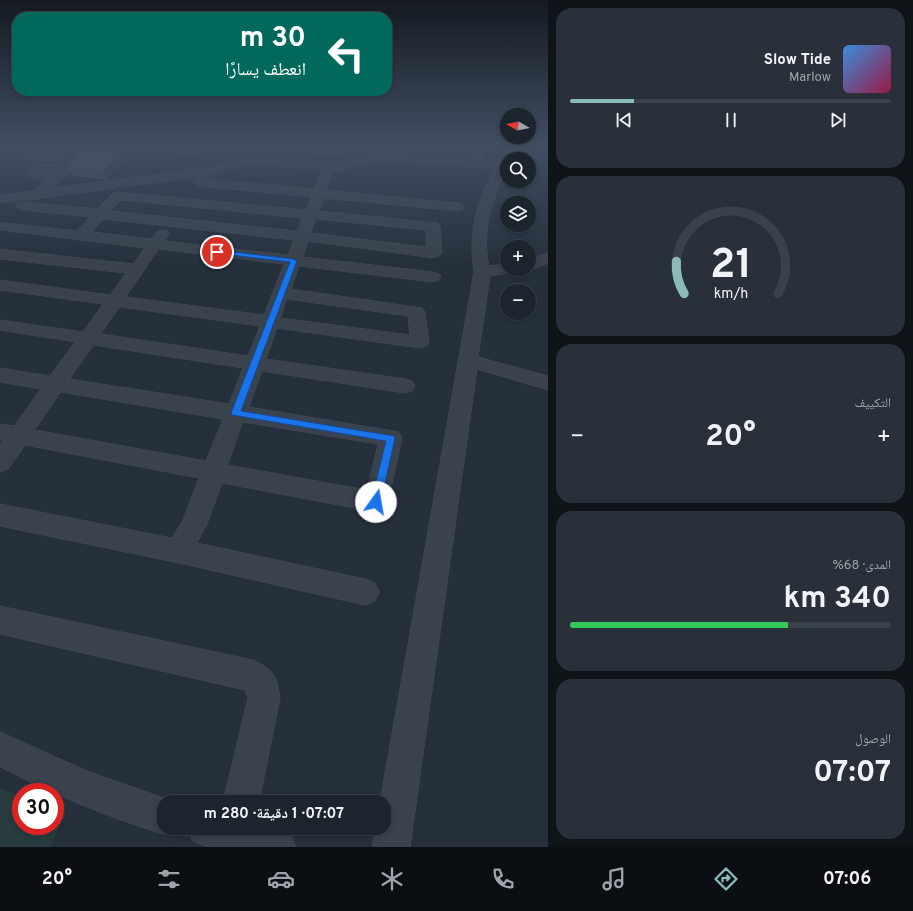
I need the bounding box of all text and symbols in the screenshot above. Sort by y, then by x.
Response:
text: 30 m [240,21,306,57]
icon: left [320,28,372,80]
text: Slow Tide [764,51,831,70]
text: انعطف يسارًا [225,59,306,82]
text: Marlow [789,70,831,86]
north arrow [500,108,536,144]
map controls [500,108,536,320]
icon: previous [613,109,635,131]
icon: pause [720,109,742,131]
icon: next [827,109,849,131]
button: search [500,152,536,188]
button: layers [500,196,536,232]
pin [200,235,234,269]
text: 21 [709,239,752,292]
button: + [500,240,536,276]
icon: arrive [206,241,228,263]
button: − [500,284,536,320]
text: km/h [713,284,748,302]
text: التكييف [855,396,891,412]
text: 20° [705,419,756,456]
text: − [570,424,584,451]
text: + [877,424,891,451]
position arrow [355,481,397,523]
text: المدى · 68% [832,558,891,574]
text: 340 km [783,581,891,618]
text: الوصول [855,732,891,748]
text: 07:07 [813,755,891,792]
speed limit sign: 30 [12,783,64,835]
text: 07:07 · 1 دقيقة · 280 m [204,805,344,824]
icon: filters [155,865,183,893]
icon: car [267,865,295,893]
icon: climate [378,865,406,893]
icon: phone [489,865,517,893]
icon: music [600,865,628,893]
icon: directions [712,865,740,893]
text: 20° [42,868,72,891]
text: 07:06 [823,868,871,891]

